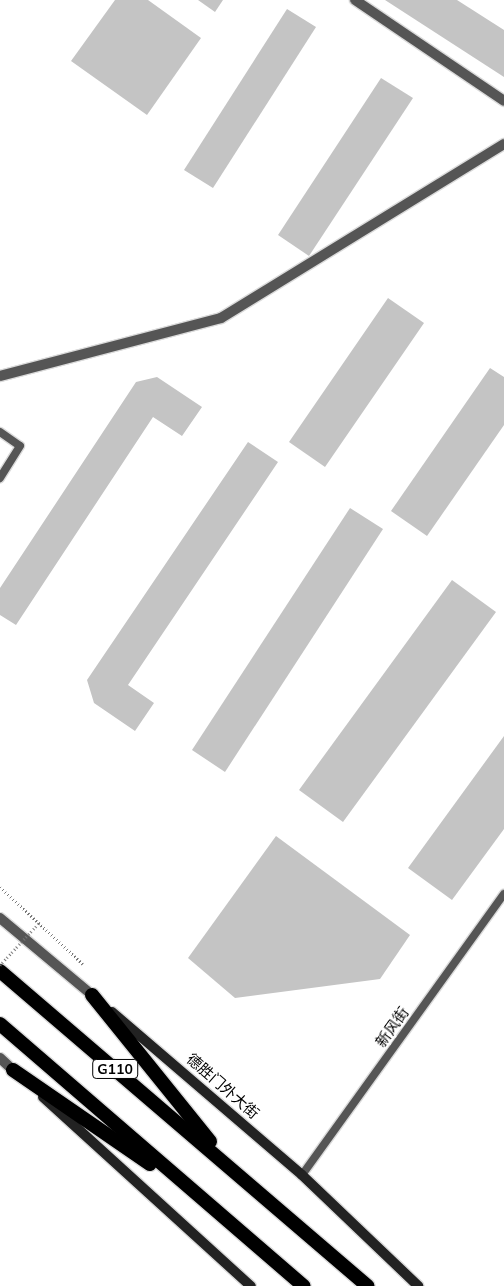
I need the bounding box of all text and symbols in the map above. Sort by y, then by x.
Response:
street label: 新风街 [371,1004,413,1050]
street label: 德胜门外大街 [183,1050,263,1122]
road number: G110 [91,1058,139,1080]

